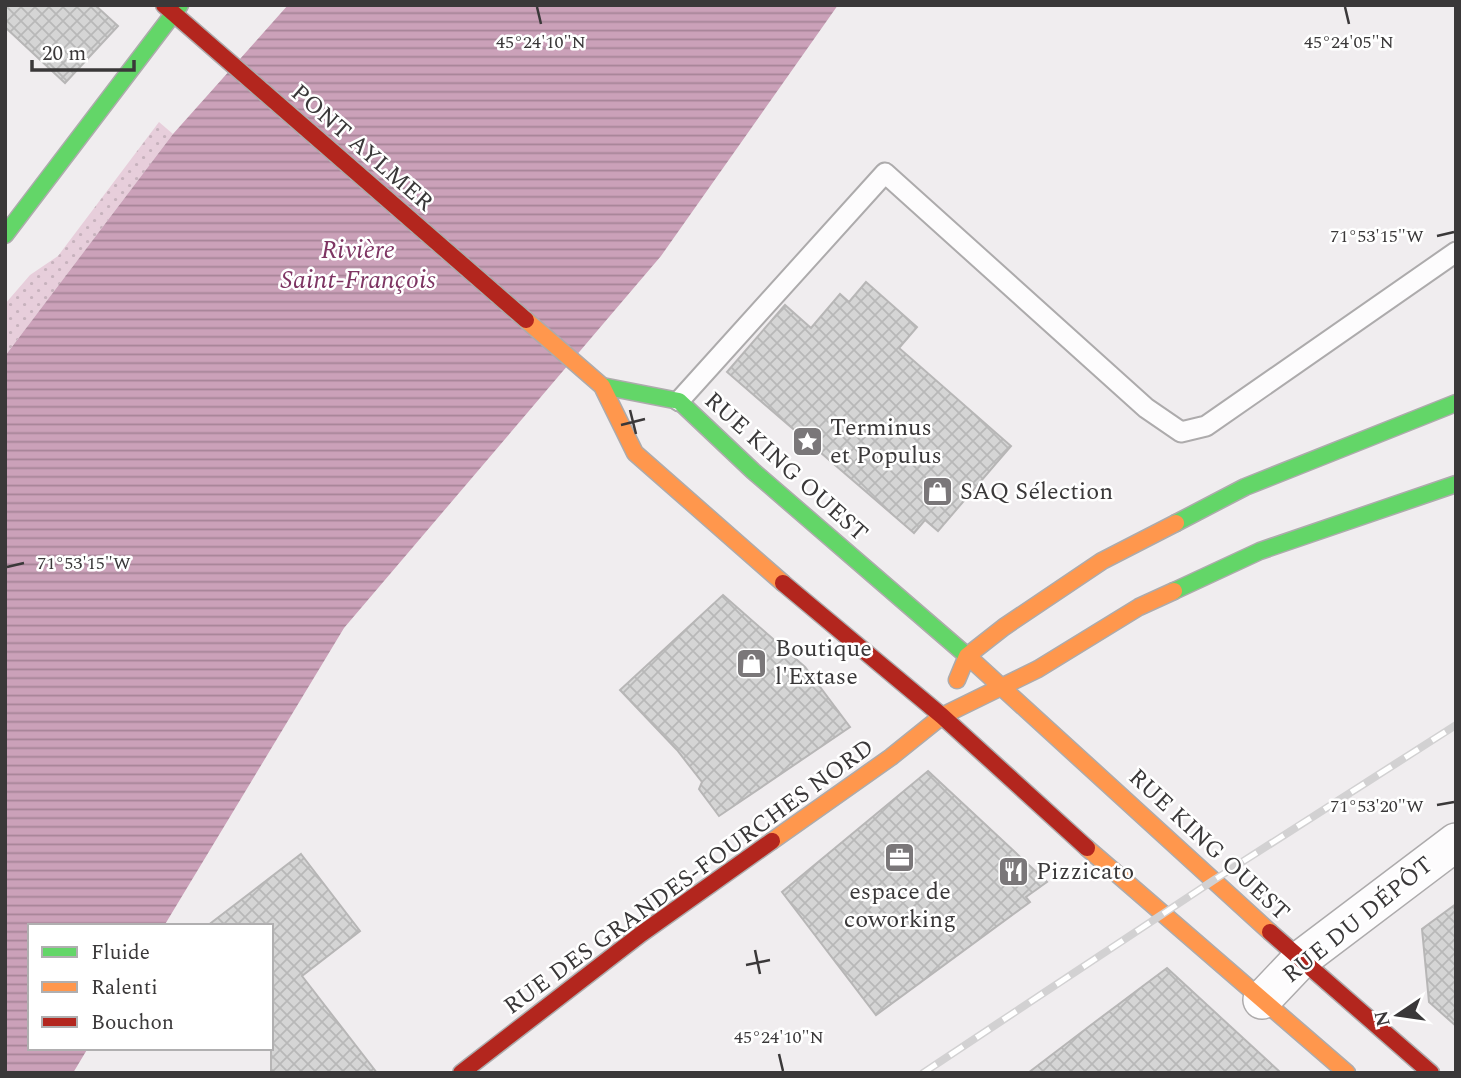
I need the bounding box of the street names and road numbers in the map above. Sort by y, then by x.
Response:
street label: PONT AYLMER [283,76,441,220]
street label: RUE KING OUEST [696,383,876,551]
street label: RUE DES GRANDES-FOURCHES NORD [496,730,882,1024]
street label: RUE KING OUEST [1120,760,1298,930]
street label: RUE DU DÉPÔT [1275,848,1441,992]

